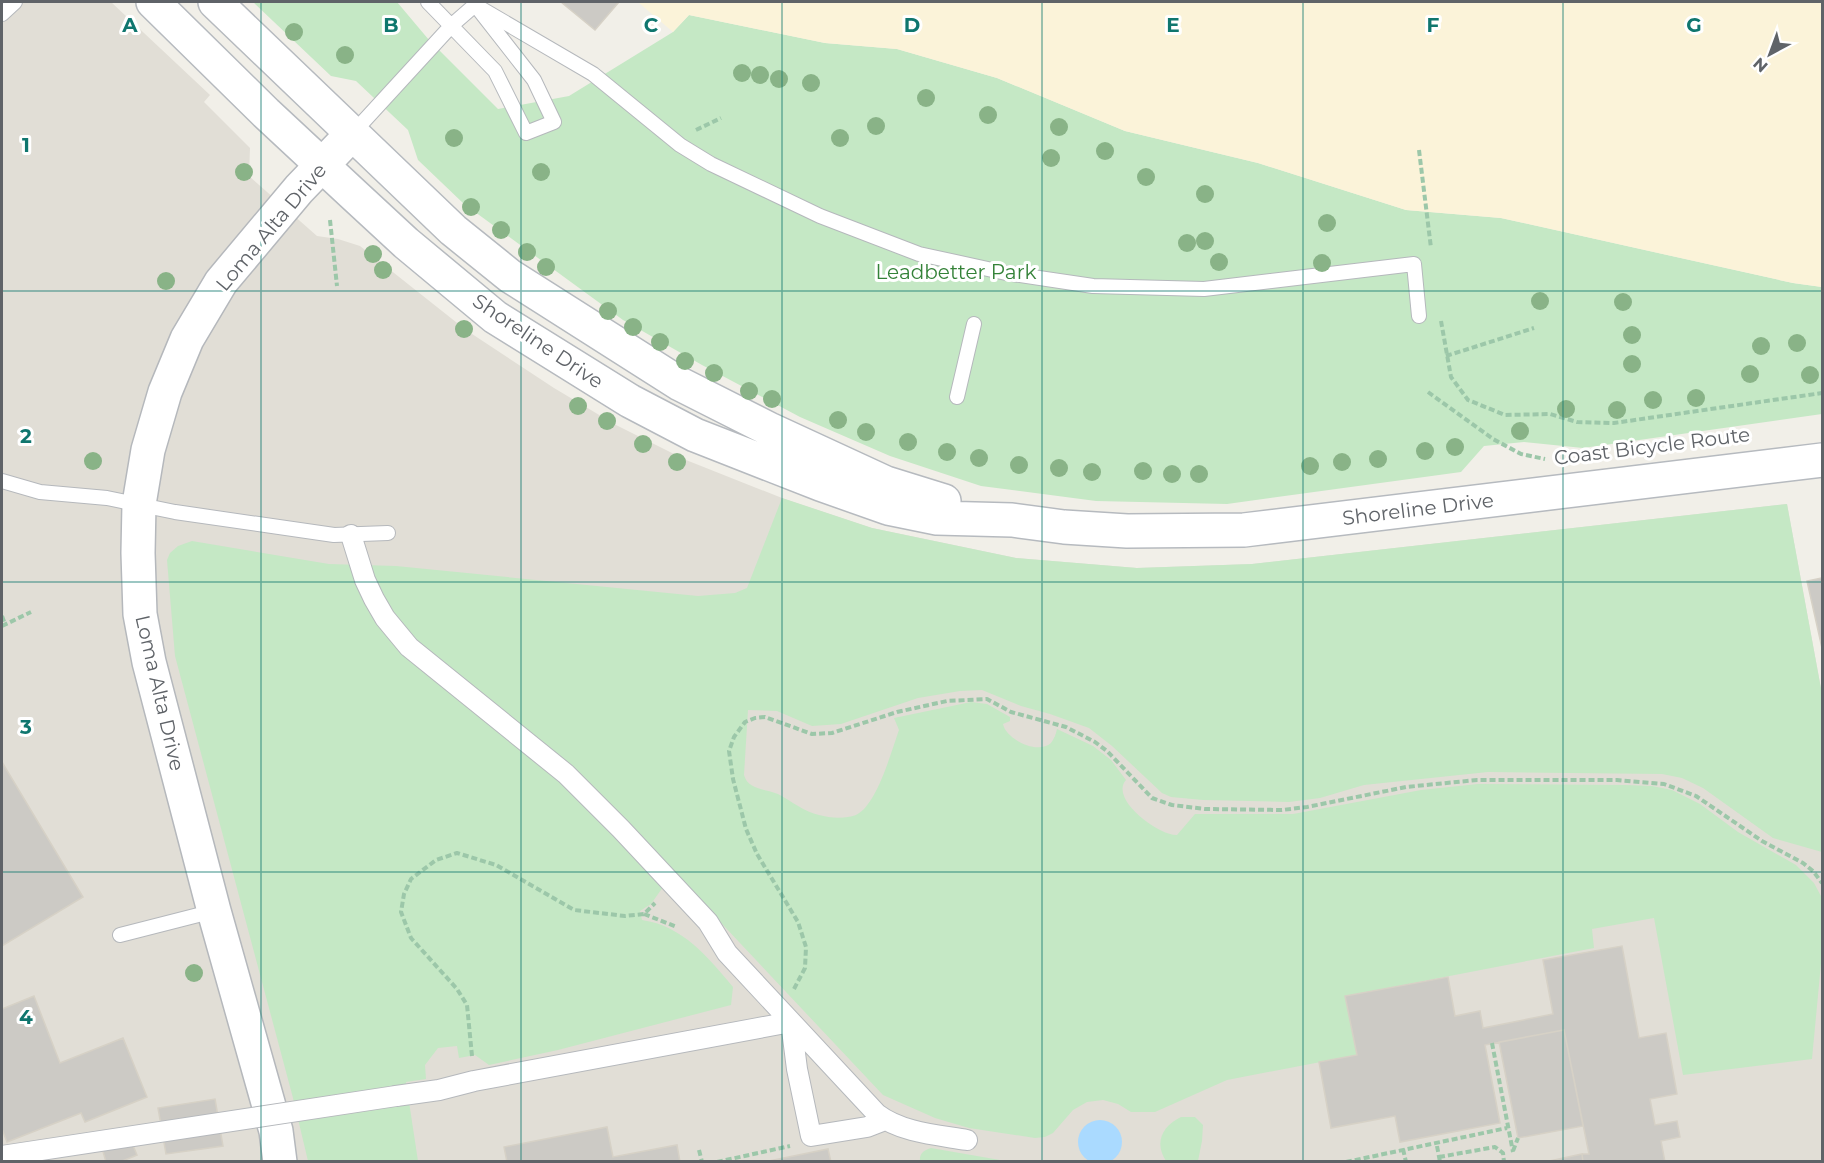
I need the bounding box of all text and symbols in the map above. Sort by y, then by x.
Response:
text: A [121,13,138,37]
text: B [383,13,399,37]
text: C [644,13,659,37]
text: D [904,13,920,37]
text: E [1166,13,1180,37]
text: F [1427,13,1440,37]
text: G [1686,13,1702,37]
north arrow [1740,24,1800,84]
text: N [1749,54,1772,76]
text: 1 [22,133,30,157]
street label: Loma Alta Drive [211,158,331,296]
park label: Leadbetter Park [875,260,1037,284]
street label: Shoreline Drive [468,288,608,394]
street label: Coast Bicycle Route [1553,422,1751,470]
text: 2 [20,424,32,448]
street label: Shoreline Drive [1341,488,1495,530]
street label: Loma Alta Drive [130,613,190,773]
text: 3 [19,715,32,739]
text: 4 [19,1005,33,1029]

